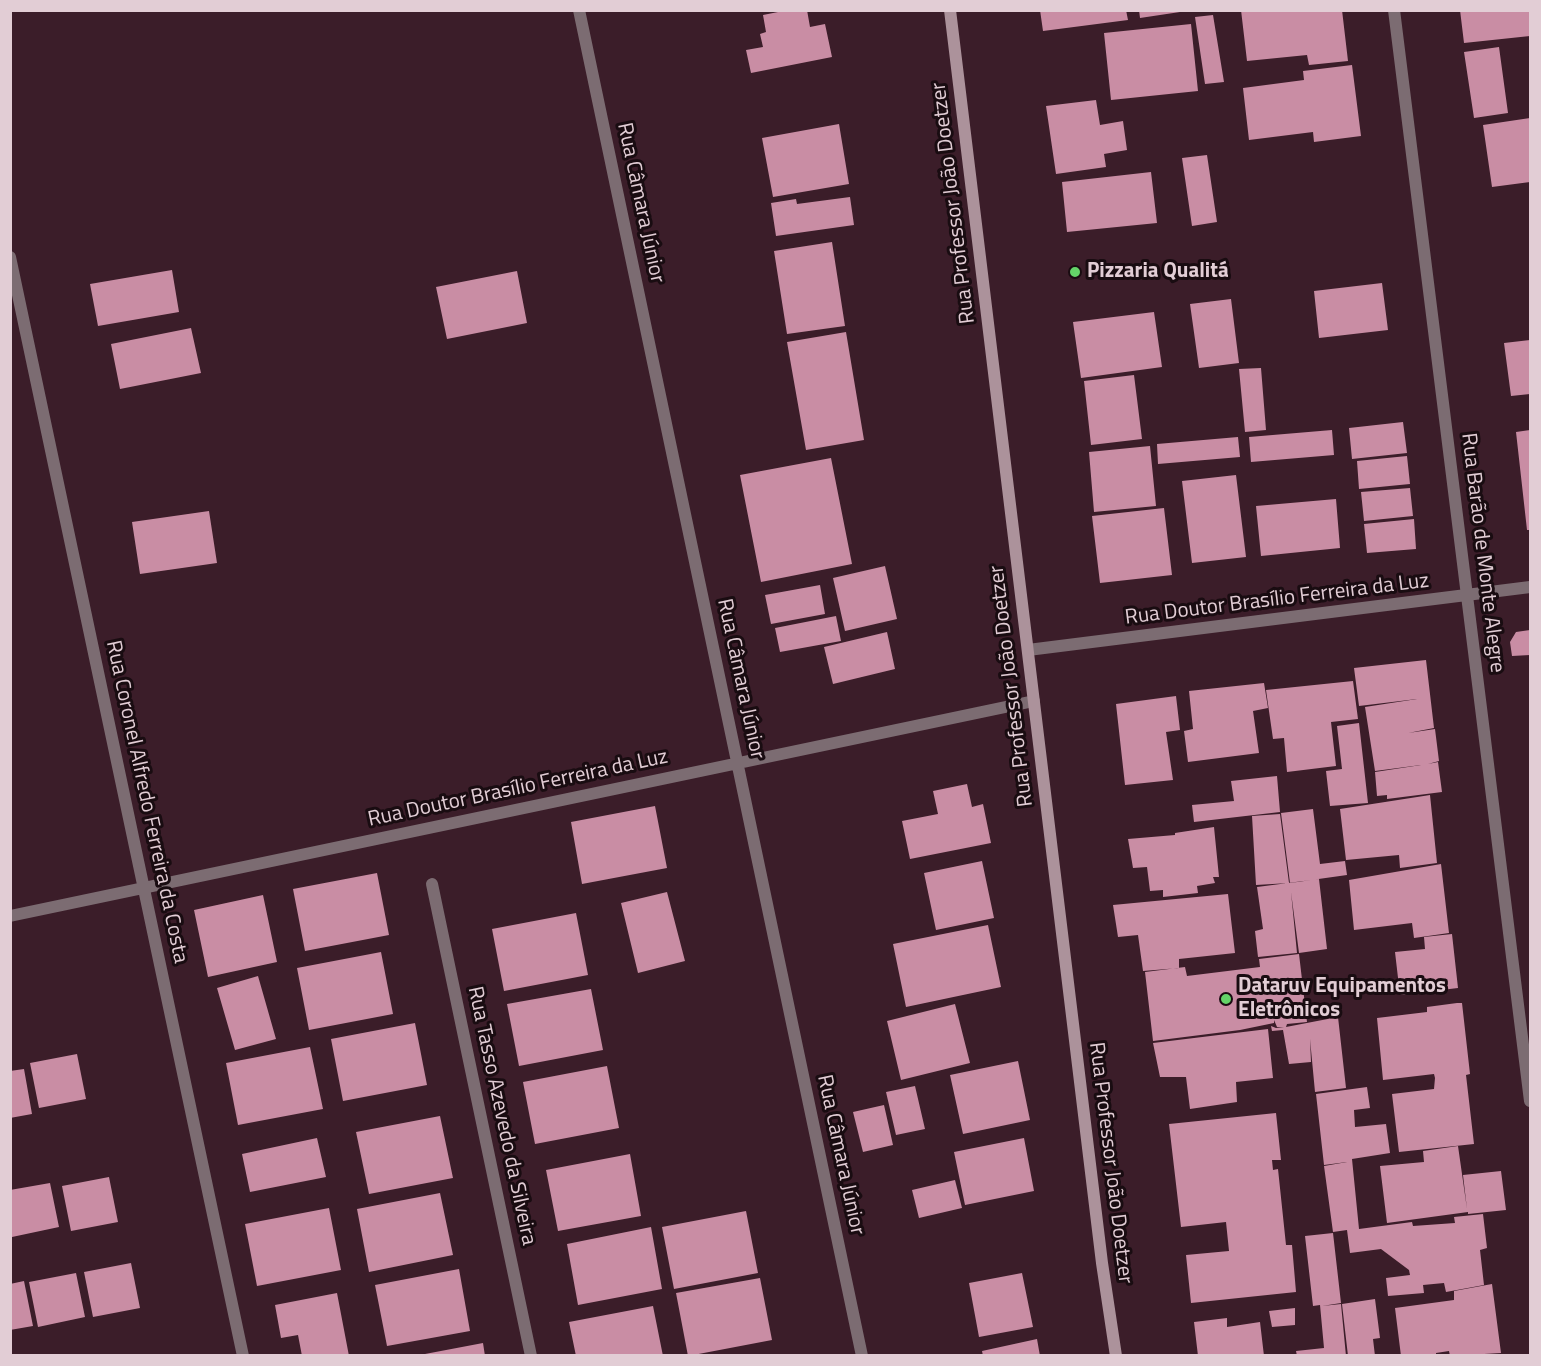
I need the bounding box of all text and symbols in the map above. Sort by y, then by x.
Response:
street label: Rua Professor João Doetzer [927,81,981,325]
street label: Rua Câmara Júnior [611,121,669,285]
place label: Pizzaria Qualitá [1087,259,1229,285]
marker: Pizzaria Qualitá [1068,265,1082,279]
street label: Rua Barão de Monte Alegre [1455,432,1509,674]
street label: Rua Professor João Doetzer [985,564,1039,808]
street label: Rua Doutor Brasílio Ferreira da Luz [1124,569,1430,631]
street label: Rua Câmara Júnior [711,597,769,761]
street label: Rua Coronel Alfredo Ferreira da Costa [99,638,193,966]
street label: Rua Doutor Brasílio Ferreira da Luz [366,745,670,833]
place label: Dataruv Equipamentos Eletrônicos [1238,974,1446,1024]
street label: Rua Tasso Azevedo da Silveira [461,984,541,1248]
marker: Dataruv Equipamentos Eletrônicos [1219,992,1233,1006]
street label: Rua Professor João Doetzer [1083,1041,1137,1285]
street label: Rua Câmara Júnior [811,1073,869,1237]

